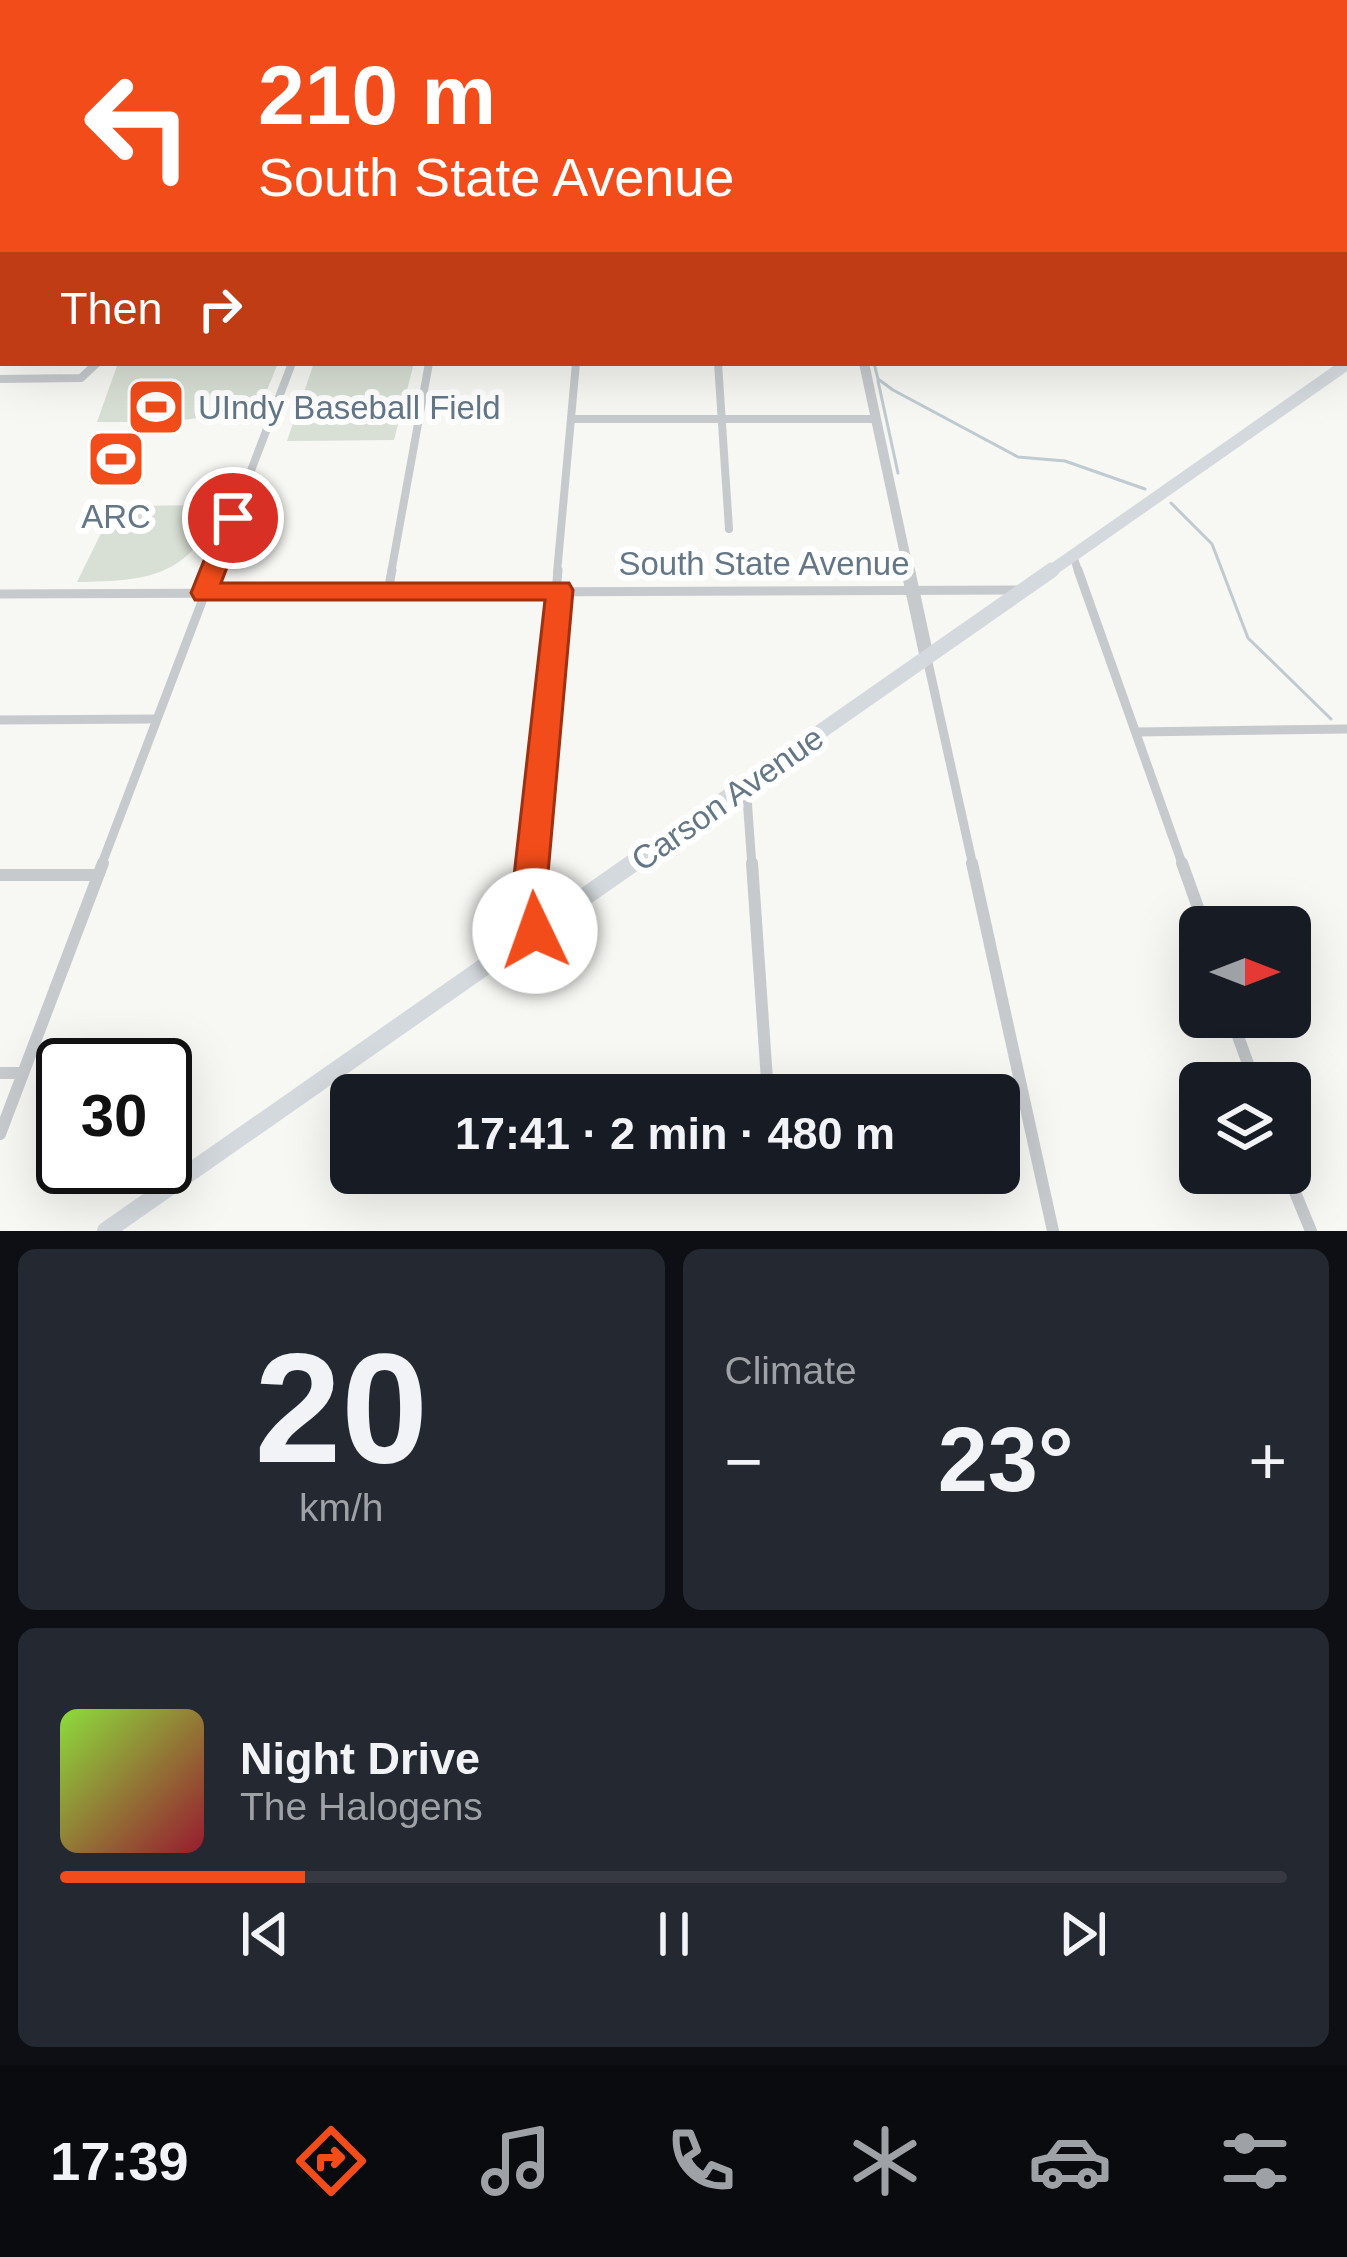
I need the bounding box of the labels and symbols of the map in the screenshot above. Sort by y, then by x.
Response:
sports icon: UIndy Baseball Field [125,376,187,438]
place label: UIndy Baseball Field [198,389,501,426]
sports icon: ARC [85,428,147,490]
pin [182,467,284,569]
place label: ARC [81,498,151,535]
street label: South State Avenue [618,545,910,582]
street label: Carson Avenue [624,719,830,878]
position arrow [472,868,598,994]
north arrow [1179,906,1311,1038]
speed limit sign: 30 [36,1038,192,1194]

